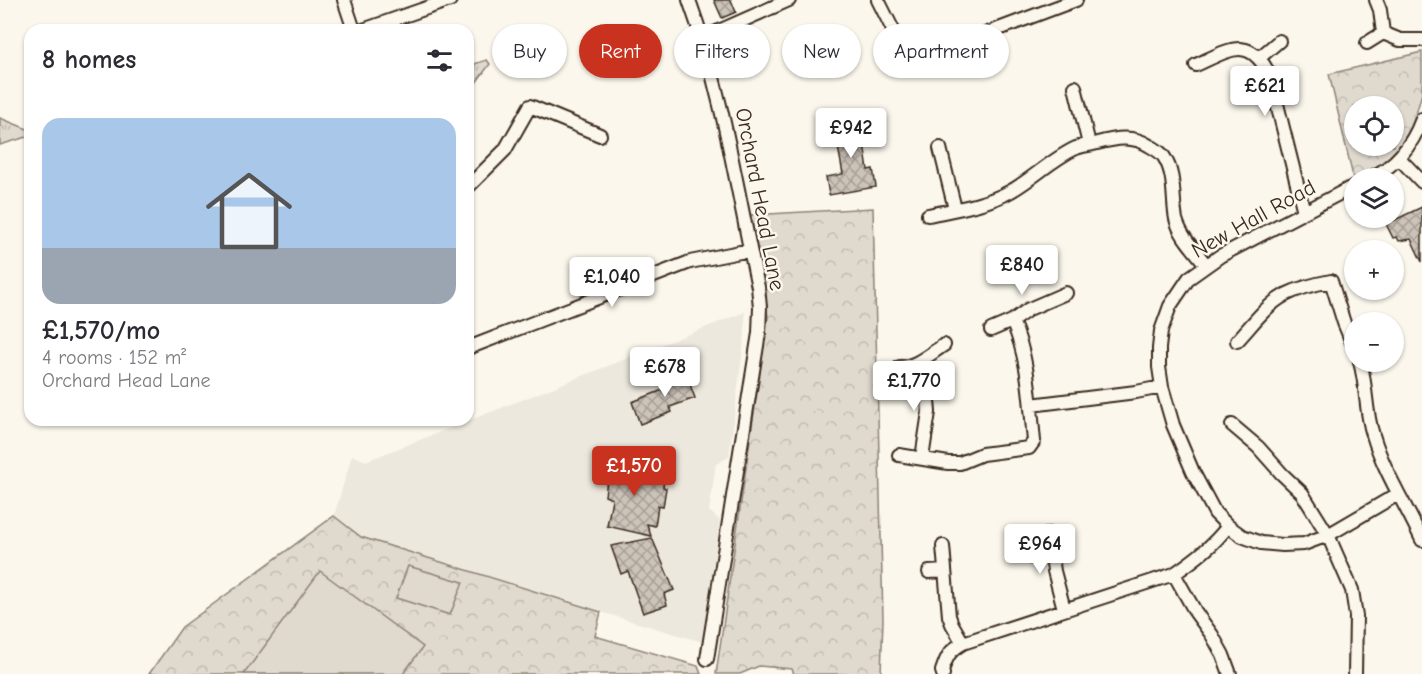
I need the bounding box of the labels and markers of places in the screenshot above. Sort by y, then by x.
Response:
pin: £621 [1229,66,1301,117]
pin: £942 [815,108,887,159]
pin: £840 [986,245,1058,296]
pin: £1,040 [563,257,661,308]
pin: £678 [629,347,701,398]
pin: £1,770 [865,361,963,412]
pin: £1,570 [585,446,683,497]
pin: £964 [1004,524,1076,575]

